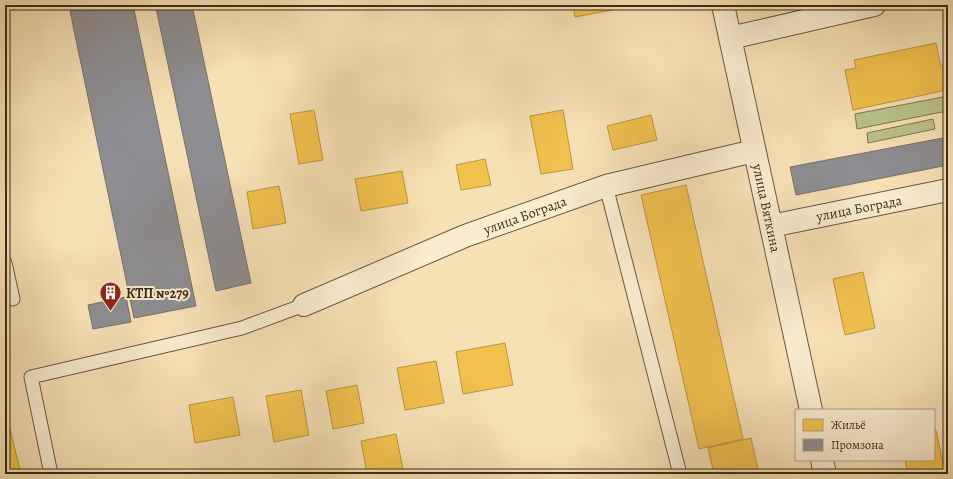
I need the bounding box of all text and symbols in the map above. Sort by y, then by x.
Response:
street label: улица Вяткина [748,161,785,255]
street label: улица Бограда [480,191,570,240]
street label: улица Бограда [814,191,904,226]
building icon: КТП №279 [97,280,123,313]
place label: КТП №279 [126,284,189,303]
legend [795,409,935,461]
text: Жильё [831,417,866,433]
text: Промзона [831,437,884,453]

